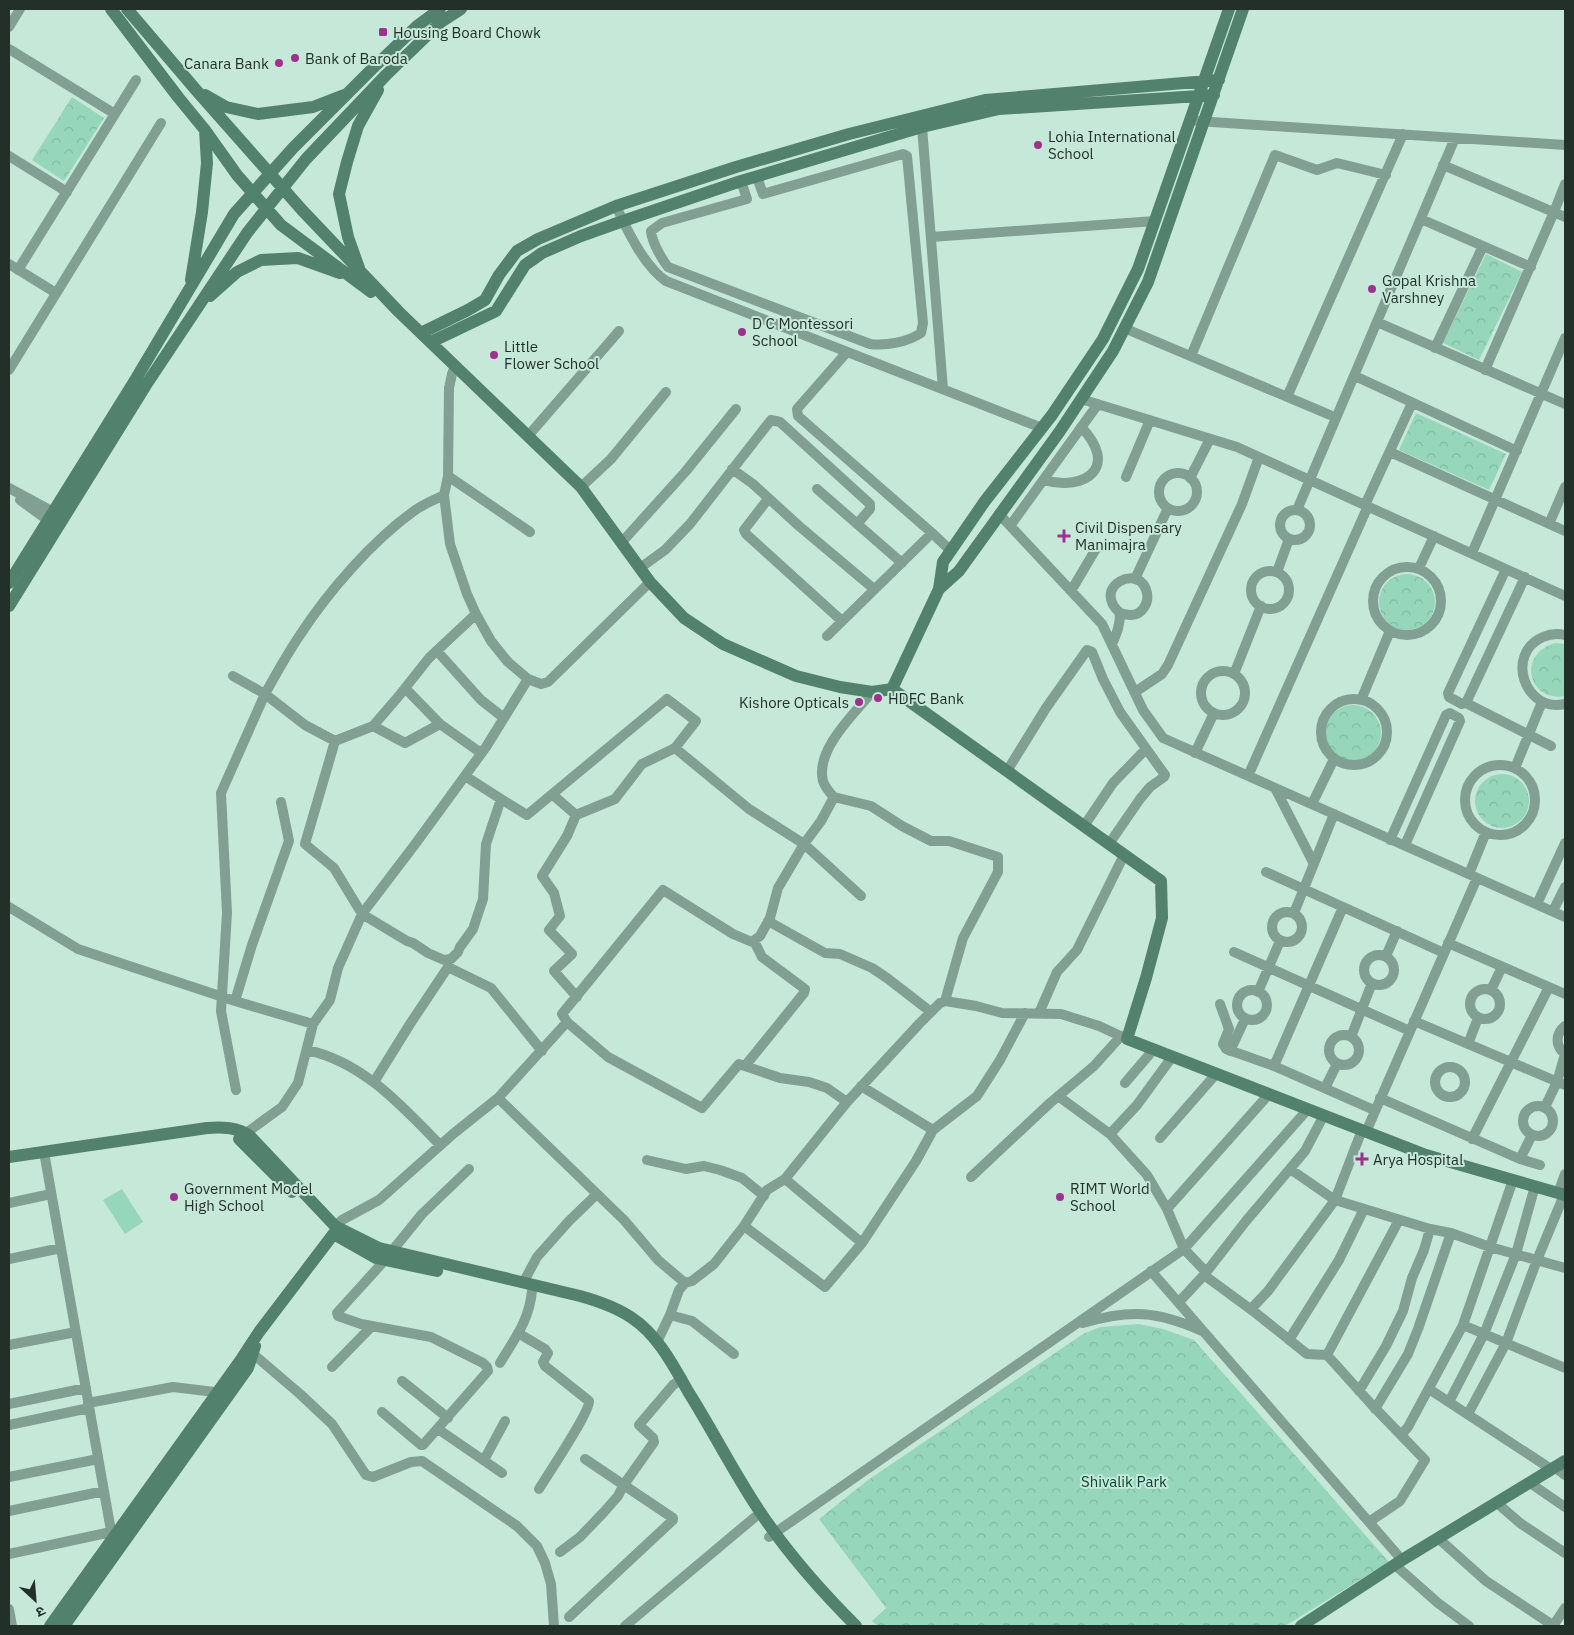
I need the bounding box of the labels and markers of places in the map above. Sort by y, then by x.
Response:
place label: Housing Board Chowk [393,23,541,42]
marker: Housing Board Chowk [377,26,389,38]
place label: Bank of Baroda [305,49,408,68]
marker: Bank of Baroda [289,52,301,64]
place label: Canara Bank [184,54,269,73]
marker: Canara Bank [273,57,285,69]
place label: Lohia International School [1048,127,1176,163]
marker: Lohia International School [1032,139,1044,151]
place label: Gopal Krishna Varshney [1382,271,1476,307]
marker: Gopal Krishna Varshney [1366,283,1378,295]
place label: D C Montessori School [752,314,853,350]
marker: D C Montessori School [736,326,748,338]
place label: Little Flower School [504,337,599,373]
marker: Little Flower School [488,349,500,361]
place label: Civil Dispensary Manimajra [1075,518,1182,554]
marker: Civil Dispensary Manimajra [1057,529,1071,543]
place label: HDFC Bank [888,689,964,708]
marker: HDFC Bank [872,692,884,704]
place label: Kishore Opticals [739,693,849,712]
marker: Kishore Opticals [853,696,865,708]
place label: Arya Hospital [1373,1150,1463,1169]
marker: Arya Hospital [1355,1152,1369,1166]
place label: Government Model High School [184,1179,312,1215]
place label: RIMT World School [1070,1179,1150,1215]
marker: Government Model High School [168,1191,180,1203]
marker: RIMT World School [1054,1191,1066,1203]

